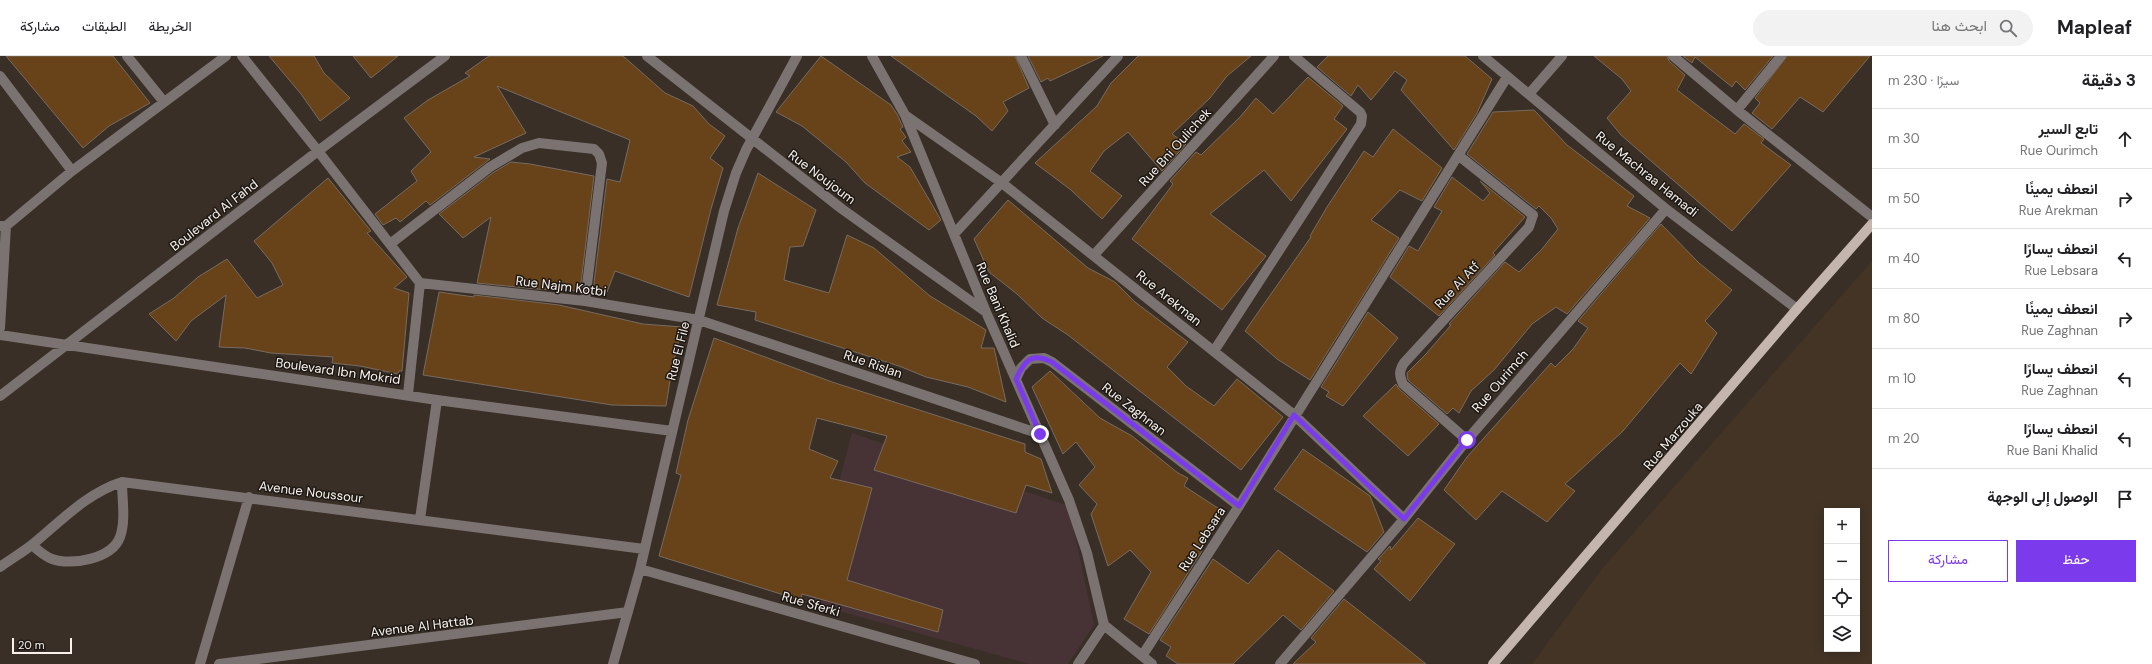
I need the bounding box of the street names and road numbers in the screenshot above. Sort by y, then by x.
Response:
street label: Rue Bni Oulichek [1135,104,1215,190]
street label: Rue Machraa Hamadi [1592,127,1702,221]
street label: Rue Noujoum [785,146,859,208]
street label: Boulevard Al Fahd [167,175,261,255]
street label: Rue Al Atf [1431,257,1484,312]
street label: Rue Bani Khalid [972,260,1024,350]
street label: Rue Arekman [1133,266,1205,330]
street label: Rue Najm Kotbi [515,272,607,300]
street label: Rue El File [662,320,694,382]
street label: Rue Rislan [841,346,905,382]
street label: Rue Ourimch [1468,346,1532,416]
street label: Boulevard Ibn Mokrid [274,354,402,388]
street label: Rue Zaghnan [1098,379,1170,439]
street label: Rue Marzouka [1640,399,1706,473]
street label: Avenue Noussour [258,477,364,507]
street label: Rue Lebsara [1175,504,1229,574]
street label: Rue Sferki [780,588,842,620]
street label: Avenue Al Hattab [369,611,475,641]

